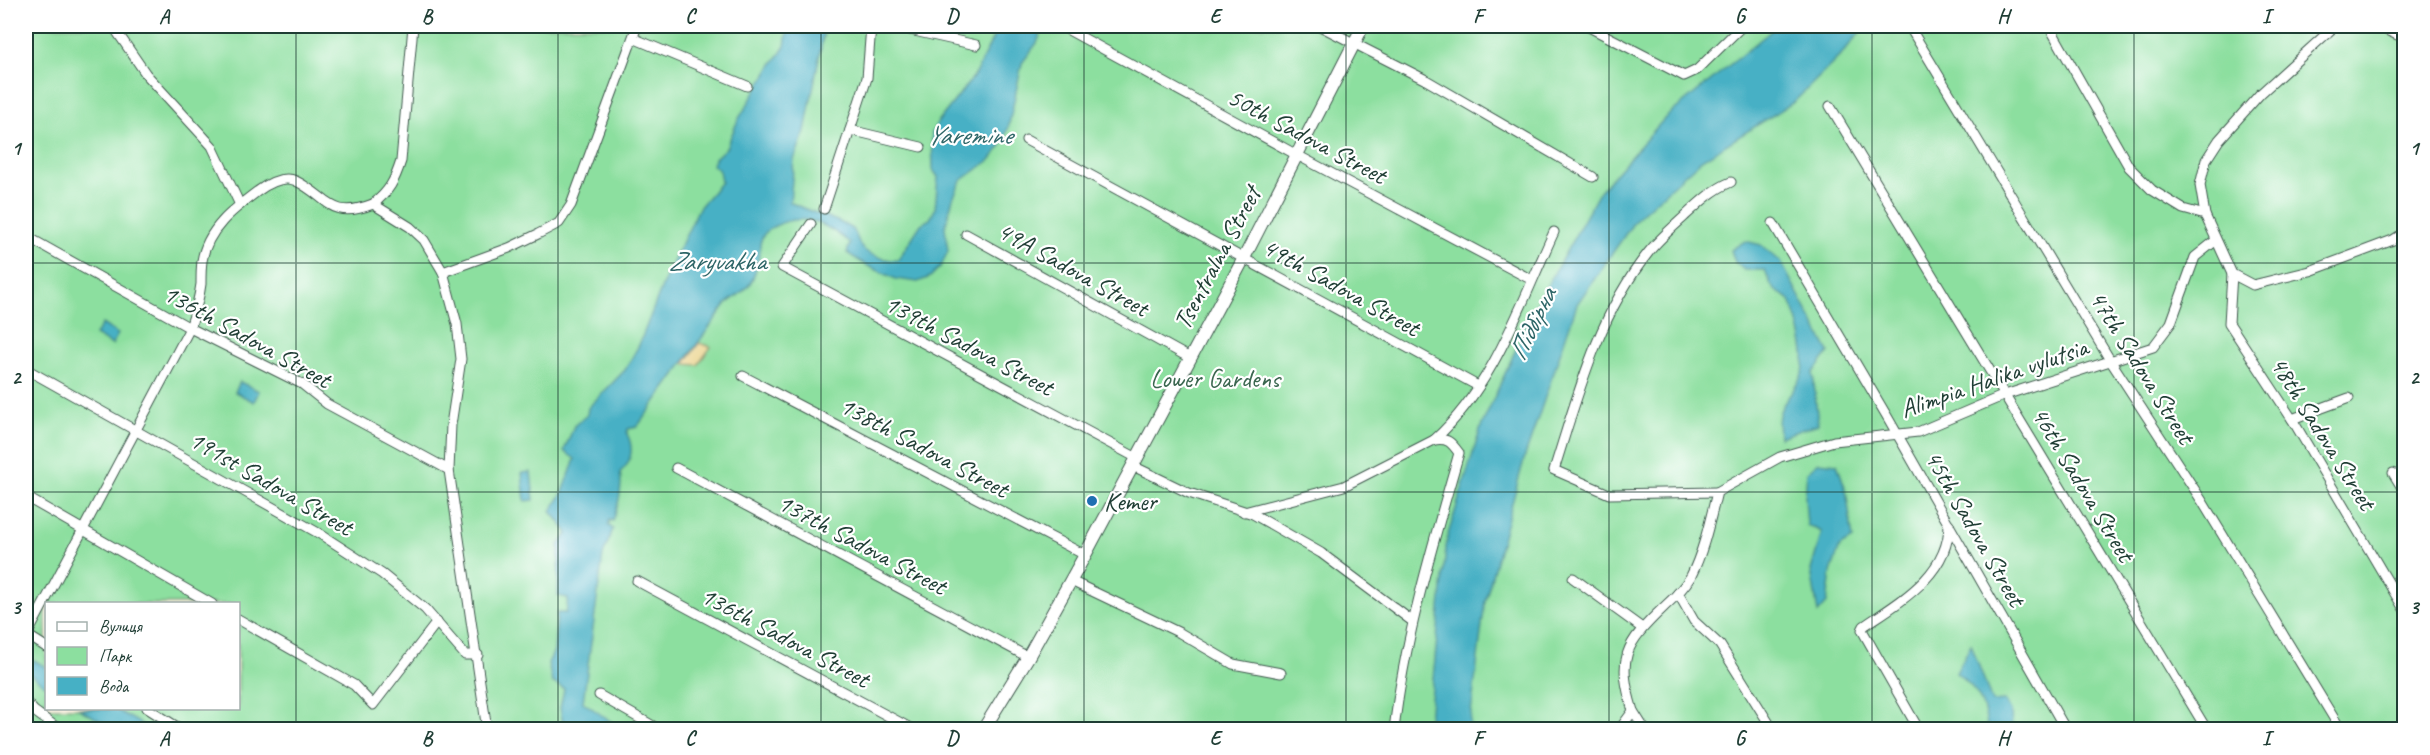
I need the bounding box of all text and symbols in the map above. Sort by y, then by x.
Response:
text: A [159,4,171,29]
text: B [422,4,434,29]
text: C [685,4,697,29]
text: D [946,4,960,29]
text: E [1210,4,1224,29]
text: F [1473,4,1487,29]
text: G [1735,4,1748,29]
text: H [1997,4,2012,29]
text: I [2262,4,2275,29]
street label: 50th Sadova Street [1222,80,1394,193]
water label: Yaremine [927,118,1015,152]
text: 1 [12,136,23,161]
text: 1 [2410,136,2421,161]
street label: Tsentralna Street [1166,178,1270,335]
street label: 49A Sadova Street [992,214,1156,325]
street label: 49th Sadova Street [1257,230,1428,345]
water label: Zaryvakha [668,244,769,278]
street label: 136th Sadova Street [157,276,339,397]
water label: Підбірна [1500,280,1565,366]
street label: 47th Sadova Street [2082,284,2204,452]
street label: 139th Sadova Street [879,287,1061,404]
street label: Alimpia Halika vylutsia [1896,330,2094,426]
street label: 48th Sadova Street [2263,350,2385,518]
park label: Lower Gardens [1150,362,1282,395]
text: 2 [12,365,23,390]
text: 2 [2410,365,2421,390]
street label: 138th Sadova Street [834,389,1016,506]
street label: 46th Sadova Street [2024,401,2143,570]
street label: 191st Sadova Street [183,423,361,544]
street label: 45th Sadova Street [1917,444,2034,614]
place label: Kemer [1104,485,1158,518]
street label: 137th Sadova Street [772,486,954,603]
marker: Kemer [1085,494,1099,508]
street label: 136th Sadova Street [695,579,877,696]
text: 3 [12,595,23,620]
text: 3 [2410,595,2421,620]
legend [45,602,240,710]
text: Вулиця [99,615,143,637]
text: Парк [99,645,133,667]
text: Вода [99,675,130,697]
text: A [159,726,171,751]
text: B [422,726,434,751]
text: C [685,726,697,751]
text: D [946,726,960,751]
text: E [1210,726,1224,751]
text: F [1473,726,1487,751]
text: G [1735,726,1748,751]
text: H [1997,726,2012,751]
text: I [2262,726,2275,751]

